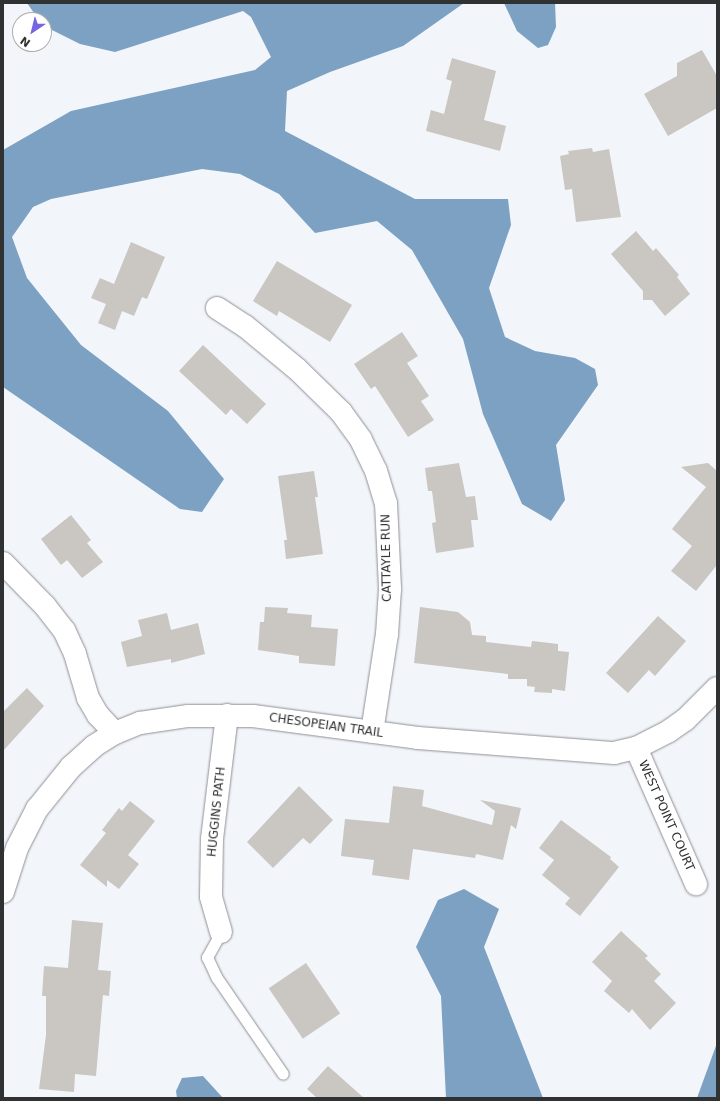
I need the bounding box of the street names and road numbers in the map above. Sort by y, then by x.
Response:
street label: CATTAYLE RUN [379,514,395,602]
street label: CHESOPEIAN TRAIL [268,711,384,741]
street label: WEST POINT COURT [635,758,697,874]
street label: HUGGINS PATH [205,766,229,858]

